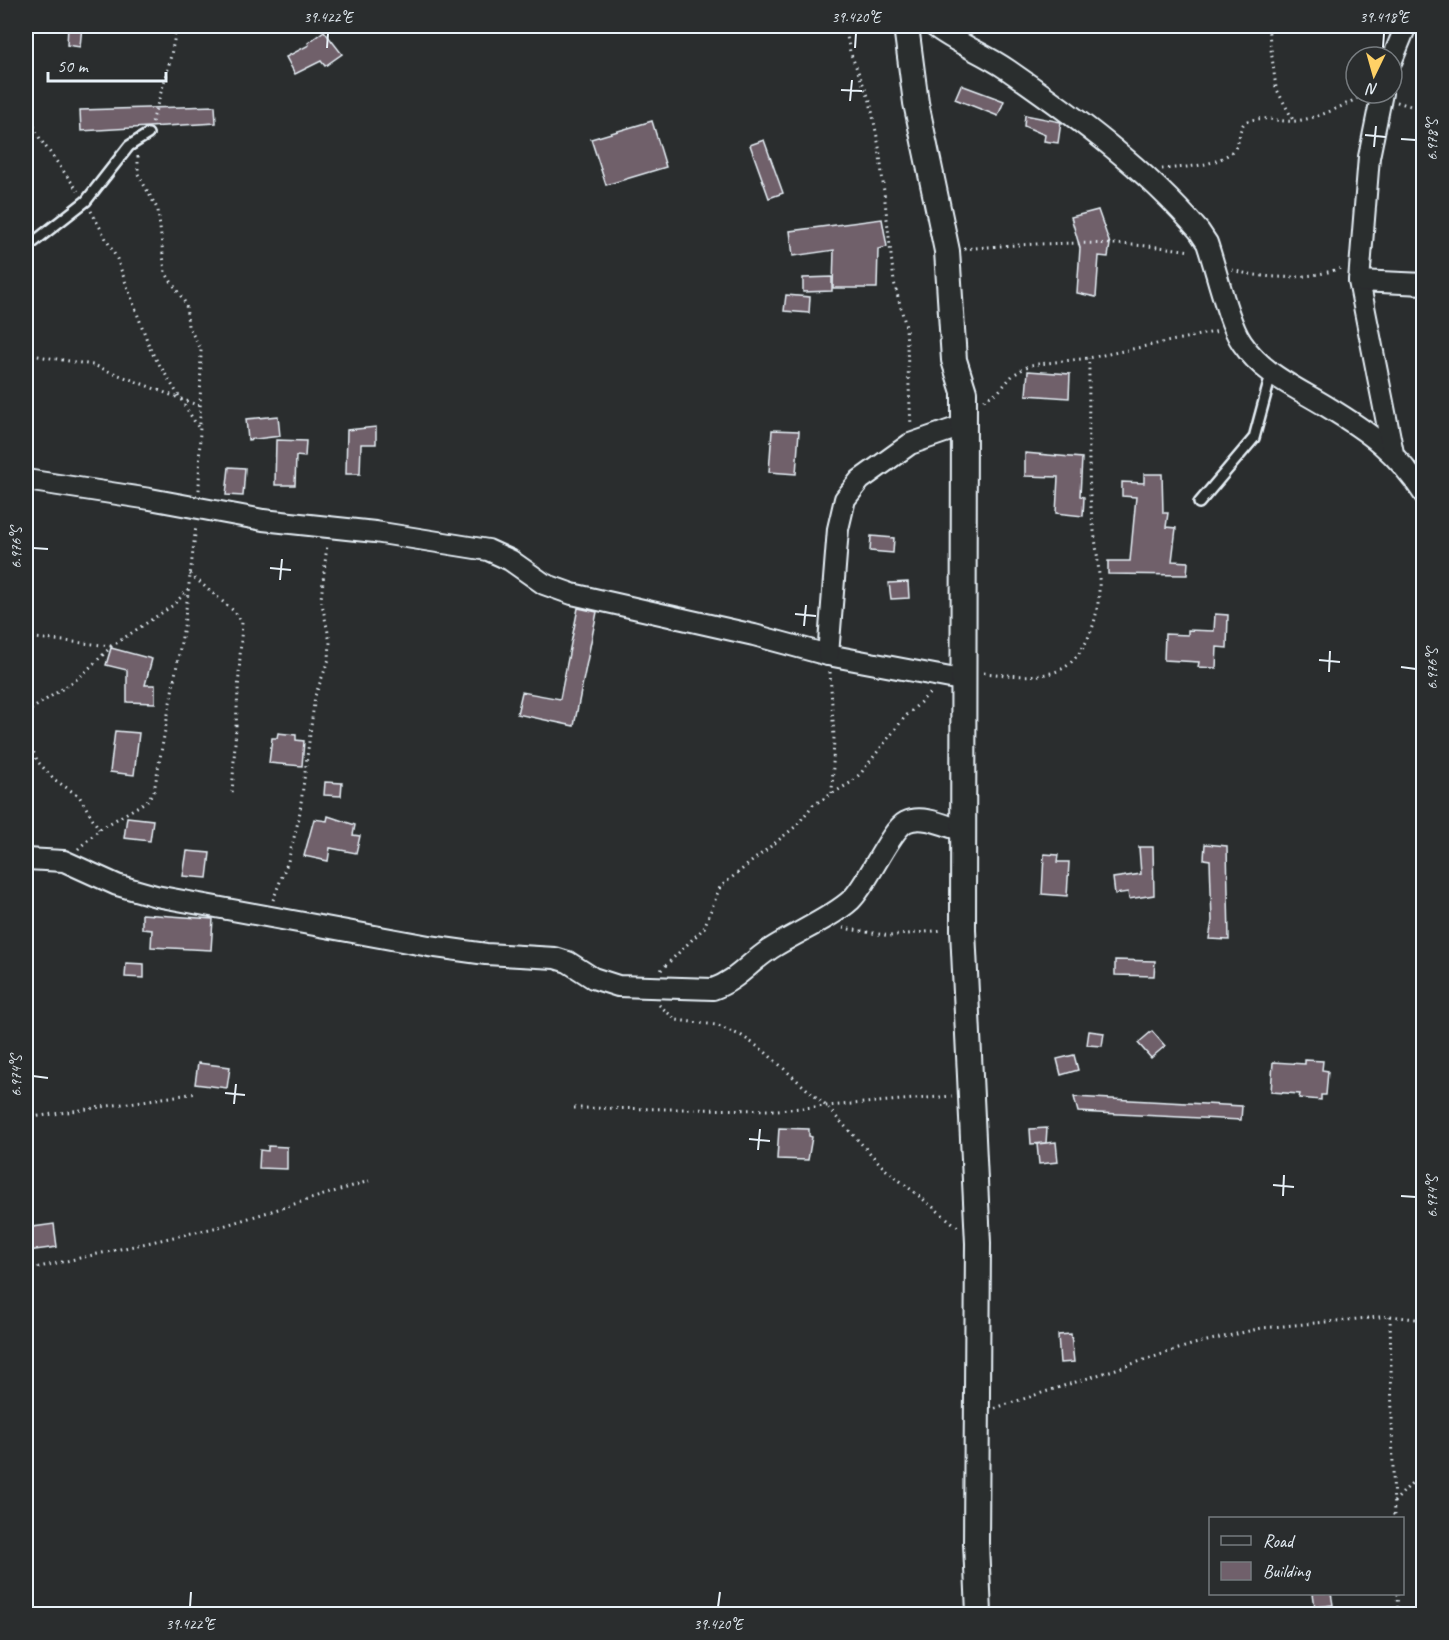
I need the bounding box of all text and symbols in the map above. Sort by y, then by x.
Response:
text: 39.422°E [304,8,355,27]
text: 39.420°E [832,8,883,27]
text: 39.418°E [1360,8,1411,27]
scale bar [48,45,166,83]
north arrow [1344,45,1404,105]
text: 50 m [57,55,90,77]
text: N [1364,78,1379,99]
text: 6.978°S [1423,117,1442,161]
text: 6.976°S [7,525,26,569]
text: 6.976°S [1423,646,1442,690]
text: 6.974°S [7,1053,26,1097]
text: 6.974°S [1423,1174,1442,1218]
legend [1209,1517,1404,1595]
text: Road [1263,1530,1296,1552]
text: Building [1263,1560,1312,1582]
text: 39.422°E [166,1615,217,1634]
text: 39.420°E [694,1615,745,1634]

